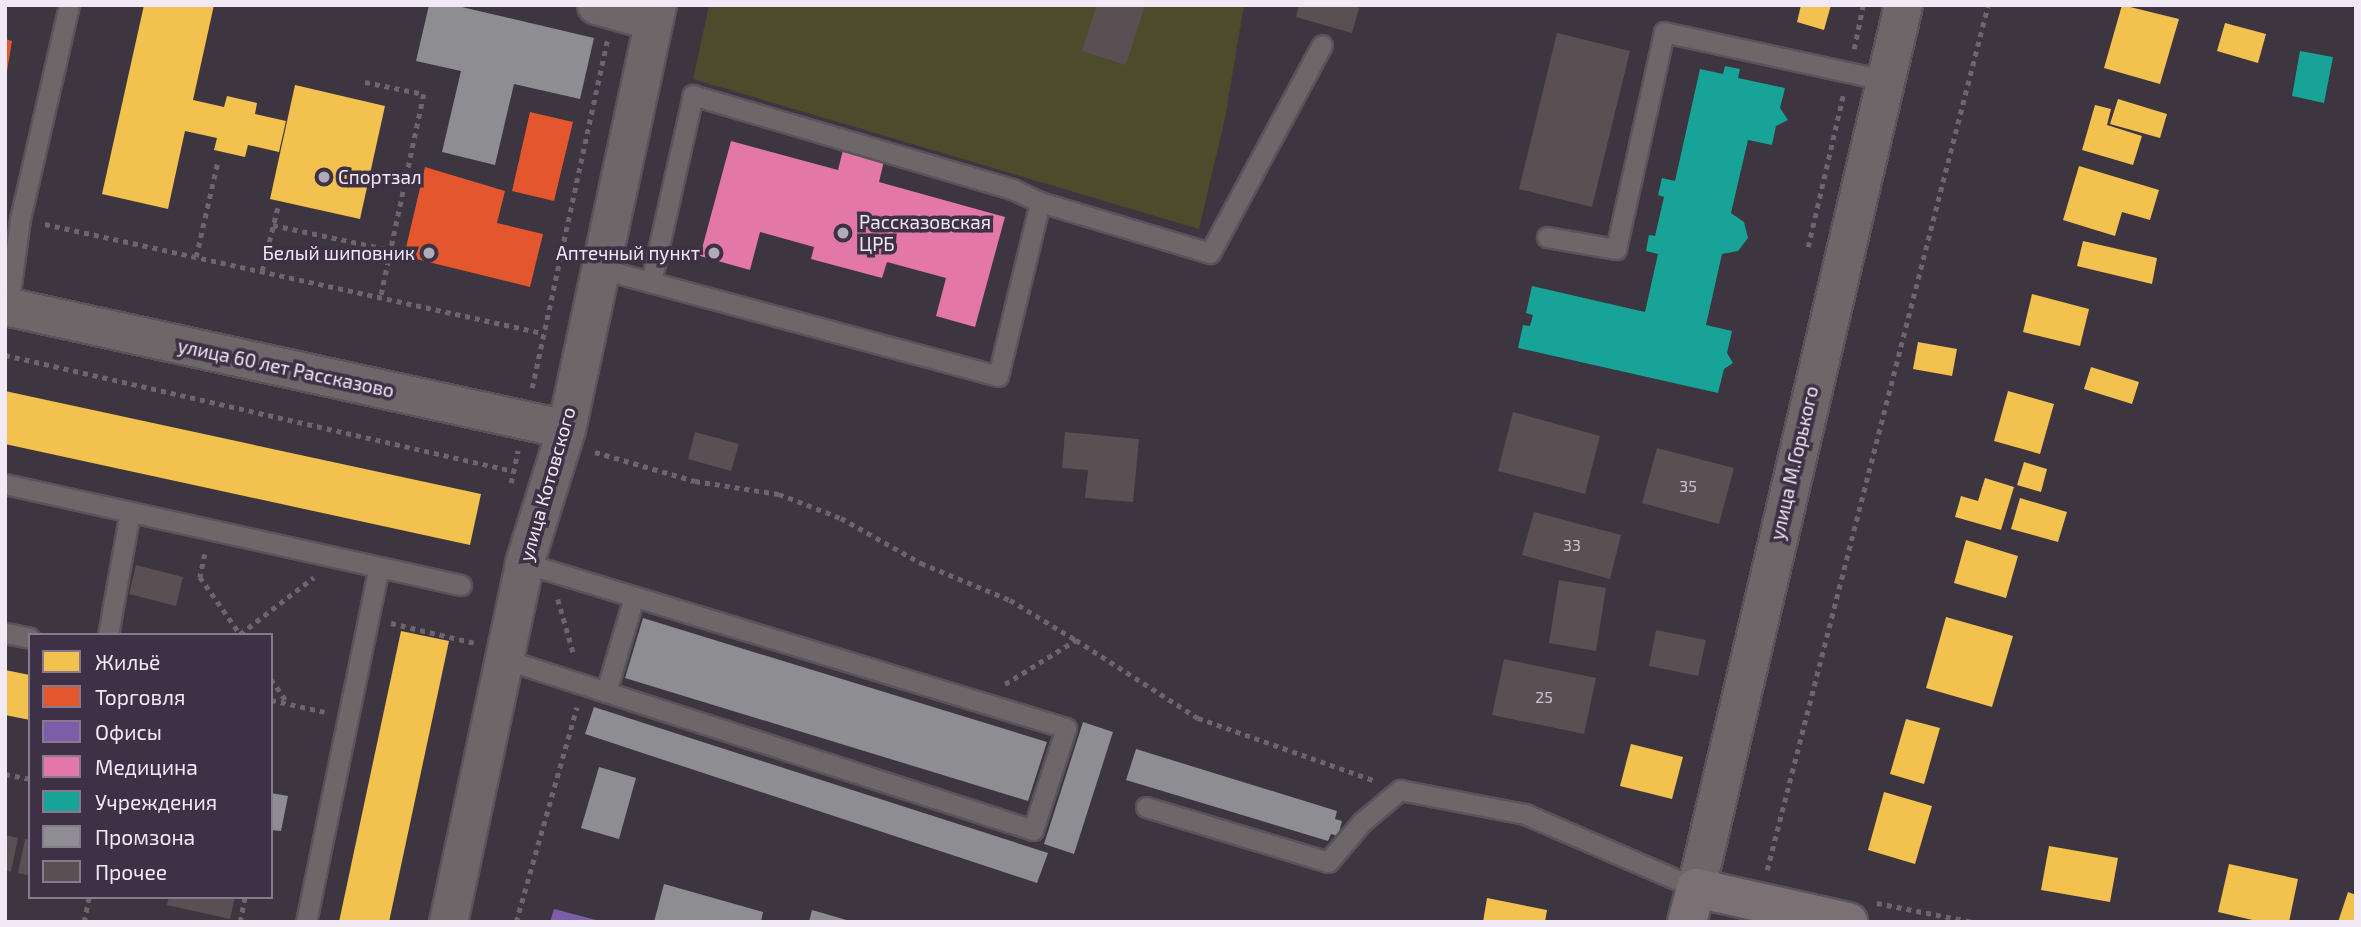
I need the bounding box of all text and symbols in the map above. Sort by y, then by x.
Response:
place label: Спортзал [338,166,422,188]
marker: Спортзал [316,169,332,185]
place label: Рассказовская ЦРБ [859,211,991,255]
marker: Рассказовская ЦРБ [833,223,853,243]
place label: Белый шиповник [262,242,415,264]
place label: Аптечный пункт [556,242,700,264]
marker: Белый шиповник [421,245,437,261]
marker: Аптечный пункт [706,245,722,261]
street label: улица 60 лет Рассказово [176,334,396,402]
street label: улица М.Горького [1765,384,1823,542]
street label: улица Котовского [514,404,580,564]
house number: 35 [1679,476,1697,496]
house number: 33 [1563,535,1581,555]
legend [28,633,273,899]
text: Жильё [95,649,160,674]
text: Торговля [95,684,185,709]
house number: 25 [1535,687,1553,707]
text: Офисы [95,719,162,744]
text: Медицина [95,754,198,779]
text: Учреждения [95,789,217,814]
text: Промзона [95,824,195,849]
text: Прочее [95,859,167,884]

